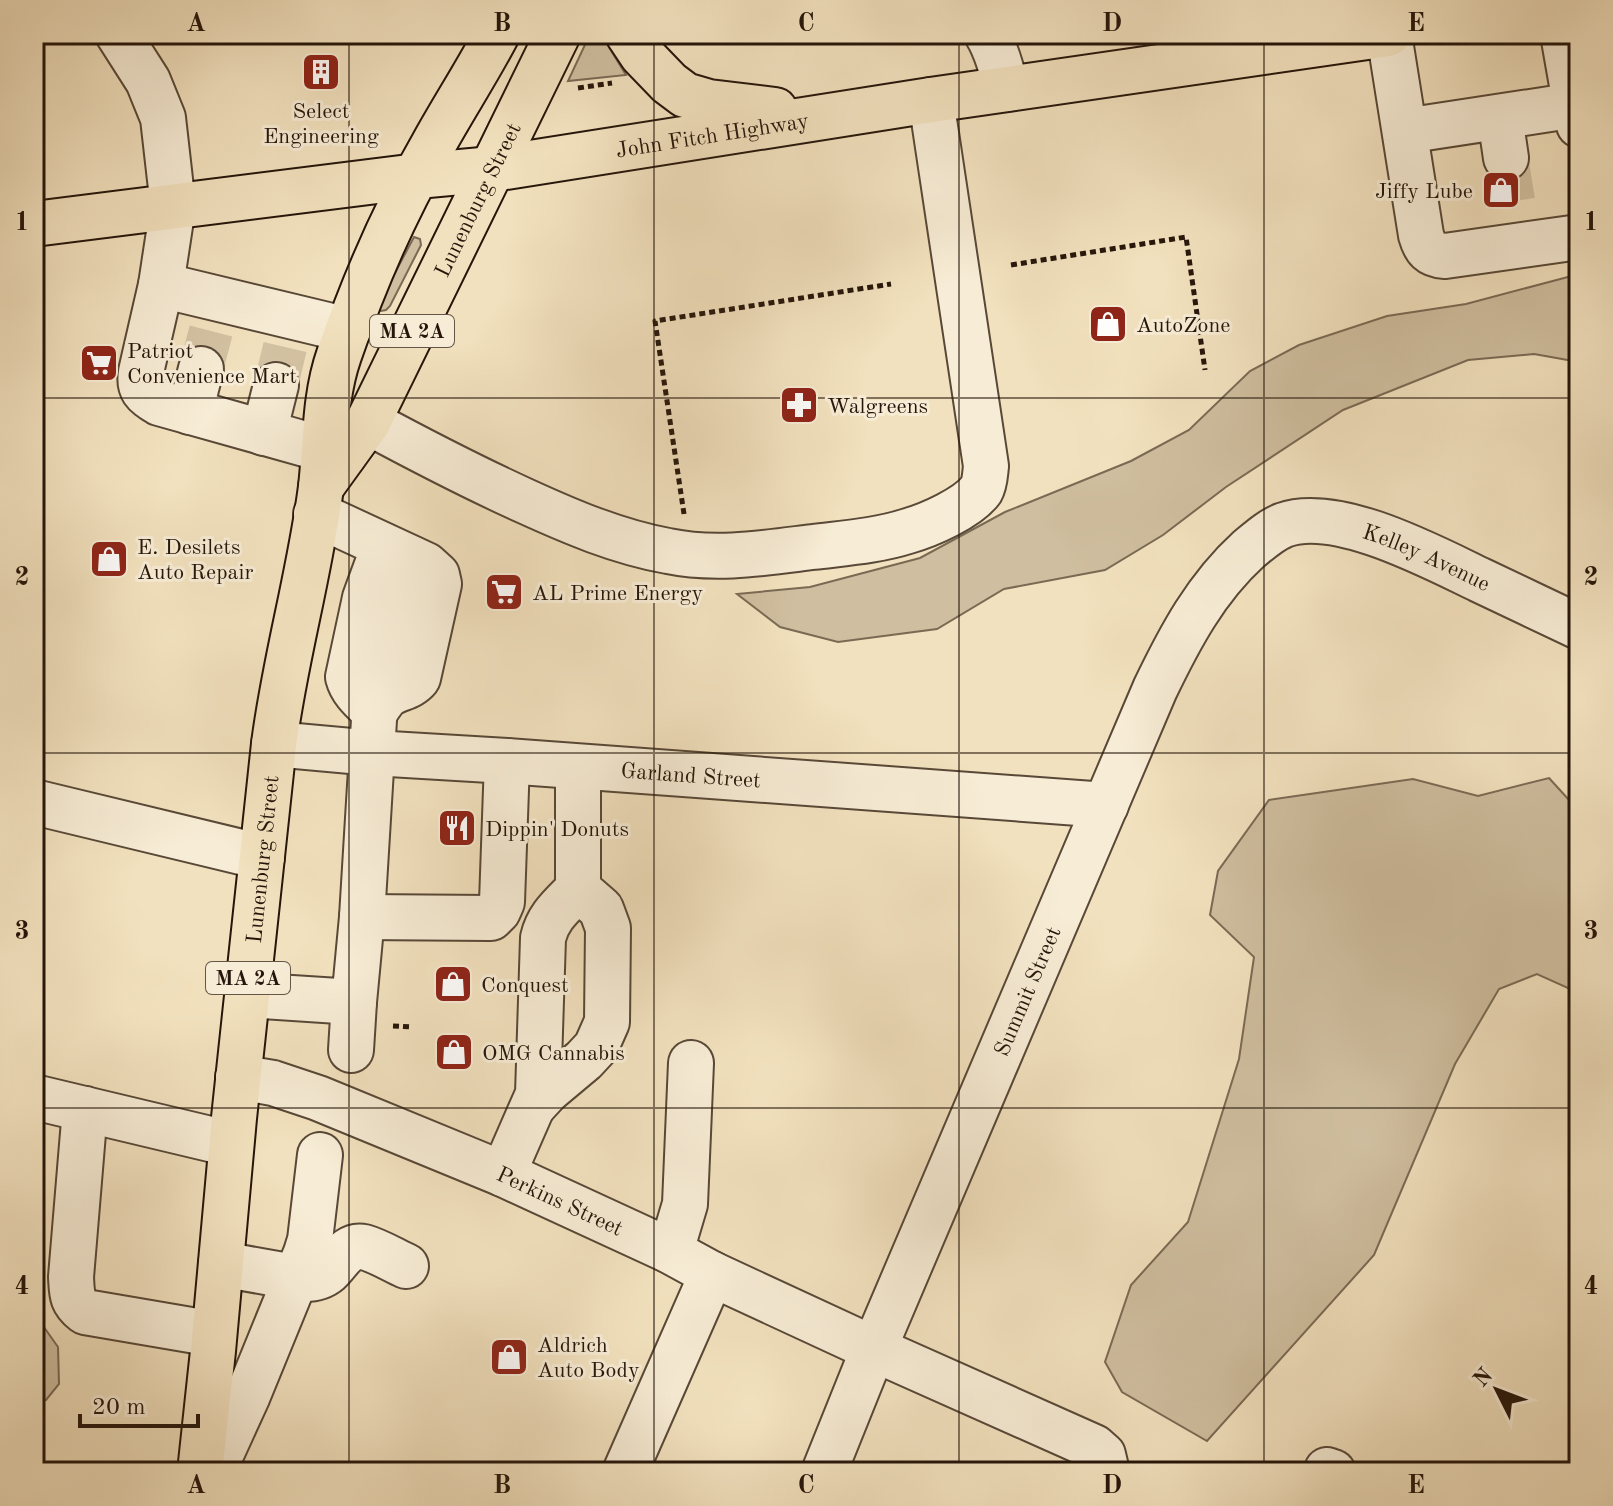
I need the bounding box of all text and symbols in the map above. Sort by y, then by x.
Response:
text: A [186,11,206,37]
text: B [493,11,511,37]
text: C [797,11,815,37]
text: D [1102,11,1122,37]
text: E [1407,11,1425,37]
building icon: Select Engineering [300,51,342,93]
place label: Select Engineering [263,101,379,148]
street label: John Fitch Highway [614,110,811,163]
street label: Lunenburg Street [432,120,526,281]
shop icon: Jiffy Lube [1480,169,1522,211]
place label: Jiffy Lube [1375,181,1473,203]
text: 1 [14,210,30,236]
text: 1 [1583,210,1599,236]
shop icon: AutoZone [1087,303,1129,345]
road number: MA 2A [370,315,454,347]
place label: AutoZone [1136,315,1230,337]
place label: Patriot Convenience Mart [127,341,297,388]
supermarket icon: Patriot Convenience Mart [78,342,120,384]
pharmacy icon: Walgreens [778,384,820,426]
place label: Walgreens [827,396,928,418]
street label: Kelley Avenue [1360,521,1493,596]
place label: E. Desilets Auto Repair [137,537,253,584]
shop icon: E. Desilets Auto Repair [88,538,130,580]
text: 2 [14,565,30,591]
text: 2 [1583,565,1599,591]
supermarket icon: AL Prime Energy [483,571,525,613]
place label: AL Prime Energy [532,583,703,605]
street label: Garland Street [620,760,762,793]
street label: Lunenburg Street [244,774,284,944]
restaurant icon: Dippin' Donuts [436,807,478,849]
place label: Dippin' Donuts [485,819,629,841]
text: 3 [14,919,30,945]
text: 3 [1583,919,1599,945]
street label: Summit Street [991,924,1066,1060]
road number: MA 2A [206,962,290,994]
shop icon: Conquest [432,963,474,1005]
place label: Conquest [481,975,569,997]
shop icon: OMG Cannabis [433,1031,475,1073]
place label: OMG Cannabis [482,1043,625,1065]
street label: Perkins Street [493,1164,626,1241]
text: 4 [14,1274,30,1300]
text: 4 [1583,1274,1599,1300]
place label: Aldrich Auto Body [537,1335,640,1382]
shop icon: Aldrich Auto Body [488,1336,530,1378]
north arrow [1457,1350,1537,1430]
text: N [1470,1364,1498,1392]
scale bar [80,1378,198,1428]
text: 20 m [92,1396,146,1420]
text: A [186,1473,206,1499]
text: B [493,1473,511,1499]
text: C [797,1473,815,1499]
text: D [1102,1473,1122,1499]
text: E [1407,1473,1425,1499]

